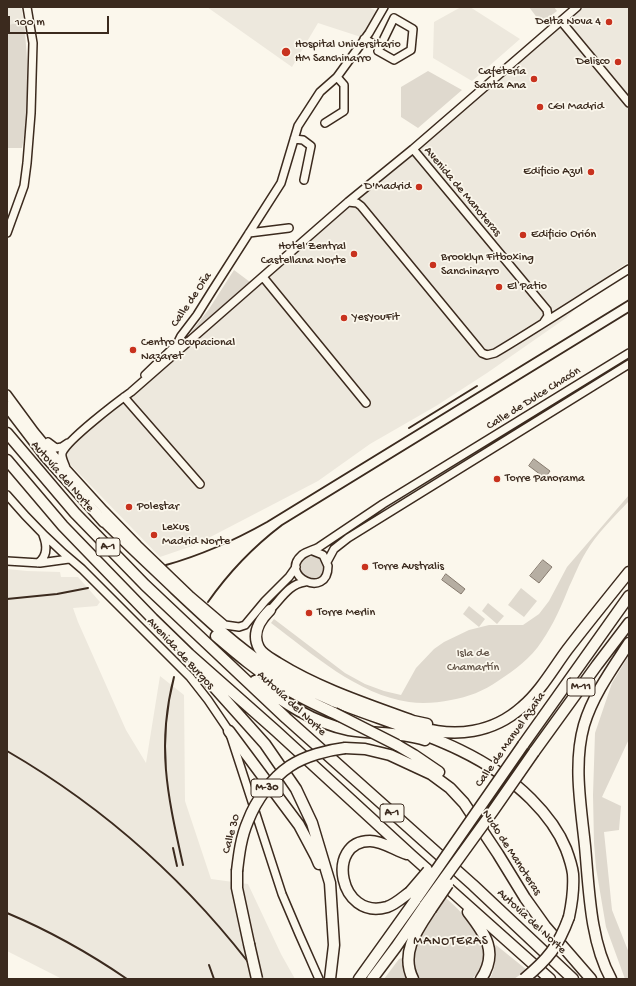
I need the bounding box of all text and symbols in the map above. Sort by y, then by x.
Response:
scale bar [10,8,111,34]
place label: Delta Nova 4 [535,15,601,29]
text: 100 m [15,16,45,30]
marker: Delta Nova 4 [604,17,614,27]
place label: Hospital Universitario HM Sanchinarro [295,38,401,66]
marker: Hospital Universitario HM Sanchinarro [280,46,292,58]
place label: Delisco [576,55,610,69]
marker: Delisco [613,57,623,67]
place label: Cafetería Santa Ana [474,65,526,93]
marker: Cafetería Santa Ana [529,74,539,84]
place label: CGI Madrid [548,100,604,114]
marker: CGI Madrid [535,102,545,112]
street label: Avenida de Manoteras [420,144,504,240]
place label: Edificio Azul [523,165,583,179]
marker: Edificio Azul [586,167,596,177]
place label: D'Madrid [364,180,411,194]
marker: D'Madrid [414,182,424,192]
place label: Edificio Orión [531,228,596,242]
marker: Edificio Orión [518,230,528,240]
place label: Hotel Zentral Castellana Norte [261,240,346,268]
marker: Hotel Zentral Castellana Norte [349,249,359,259]
place label: Brooklyn Fitboxing Sanchinarro [441,251,534,279]
marker: Brooklyn Fitboxing Sanchinarro [428,260,438,270]
street label: Calle de Oña [168,270,216,330]
place label: El Patio [507,280,547,294]
marker: El Patio [494,282,504,292]
place label: YesYouFit [352,311,399,325]
marker: YesYouFit [339,313,349,323]
place label: Centro Ocupacional Nazaret [141,336,235,364]
marker: Centro Ocupacional Nazaret [128,345,138,355]
street label: Calle de Dulce Chacón [484,364,584,434]
street label: Autovía del Norte [27,439,97,515]
place label: Torre Panorama [505,472,585,486]
marker: Torre Panorama [492,474,502,484]
place label: Polestar [137,500,179,514]
marker: Polestar [124,502,134,512]
place label: Lexus Madrid Norte [162,521,230,549]
marker: Lexus Madrid Norte [149,530,159,540]
road number: A-1 [96,538,120,556]
place label: Torre Australis [373,560,444,574]
marker: Torre Australis [360,562,370,572]
place label: Torre Merlin [317,606,375,620]
marker: Torre Merlin [304,608,314,618]
street label: Avenida de Burgos [143,615,217,693]
park label: Isla de Chamartín [447,647,499,675]
street label: Autovía del Norte [253,668,329,740]
road number: M-11 [567,678,595,696]
street label: Calle de Manuel Azaña [473,690,549,790]
road number: M-30 [251,779,283,797]
road number: A-1 [380,804,404,822]
street label: Nudo de Manoteras [478,808,544,898]
street label: Calle 30 [220,813,244,855]
street label: Autovía del Norte [493,886,569,958]
district label: MANOTERAS [413,934,489,950]

